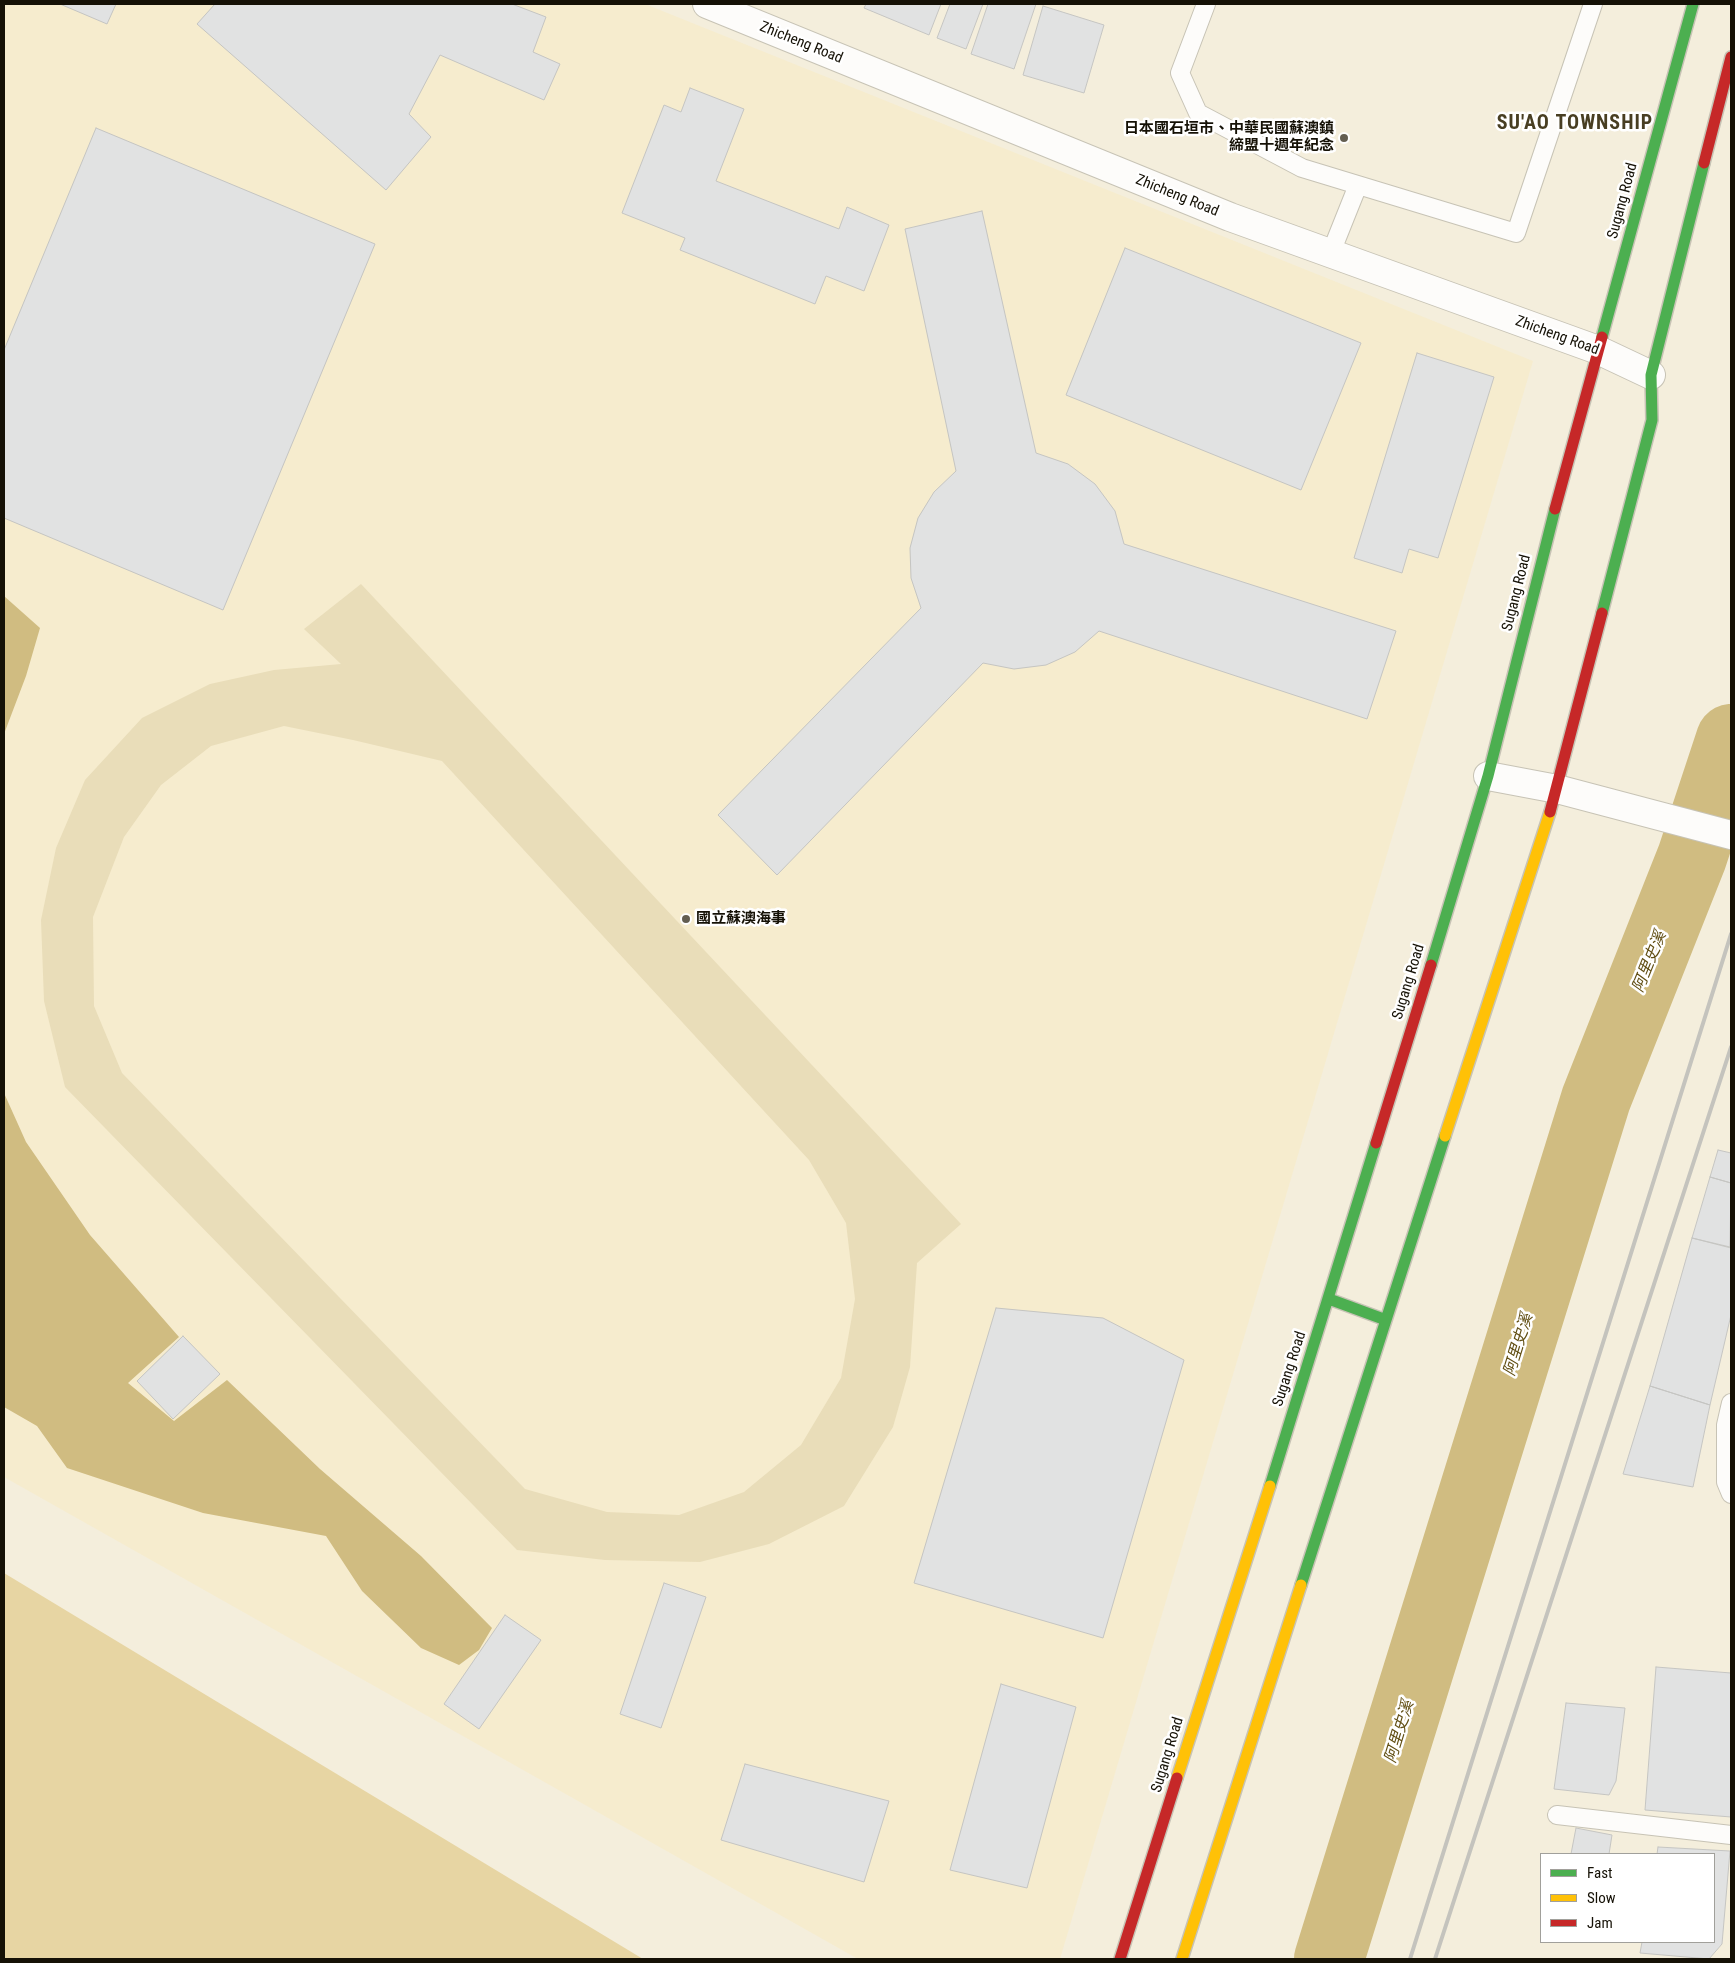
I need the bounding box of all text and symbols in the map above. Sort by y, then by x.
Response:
street label: Zhicheng Road [757,18,845,68]
district label: SU'AO TOWNSHIP [1495,112,1655,136]
place label: 日本國石垣市、中華民國蘇澳鎮 締盟十週年紀念 [1124,120,1334,155]
marker: 日本國石垣市、中華民國蘇澳鎮 締盟十週年紀念 [1338,132,1350,144]
street label: Sugang Road [1604,161,1642,241]
street label: Zhicheng Road [1133,171,1221,221]
street label: Zhicheng Road [1513,313,1601,359]
street label: Sugang Road [1499,553,1535,633]
place label: 國立蘇澳海事 [696,910,786,928]
marker: 國立蘇澳海事 [680,913,692,925]
water label: 阿里史溪 [1629,929,1671,995]
street label: Sugang Road [1389,942,1429,1022]
water label: 阿里史溪 [1500,1312,1538,1378]
street label: Sugang Road [1269,1329,1311,1409]
water label: 阿里史溪 [1381,1699,1419,1765]
street label: Sugang Road [1148,1715,1188,1795]
legend [1540,1853,1715,1943]
text: Fast [1587,1864,1612,1882]
text: Slow [1587,1889,1616,1907]
text: Jam [1587,1914,1613,1932]

